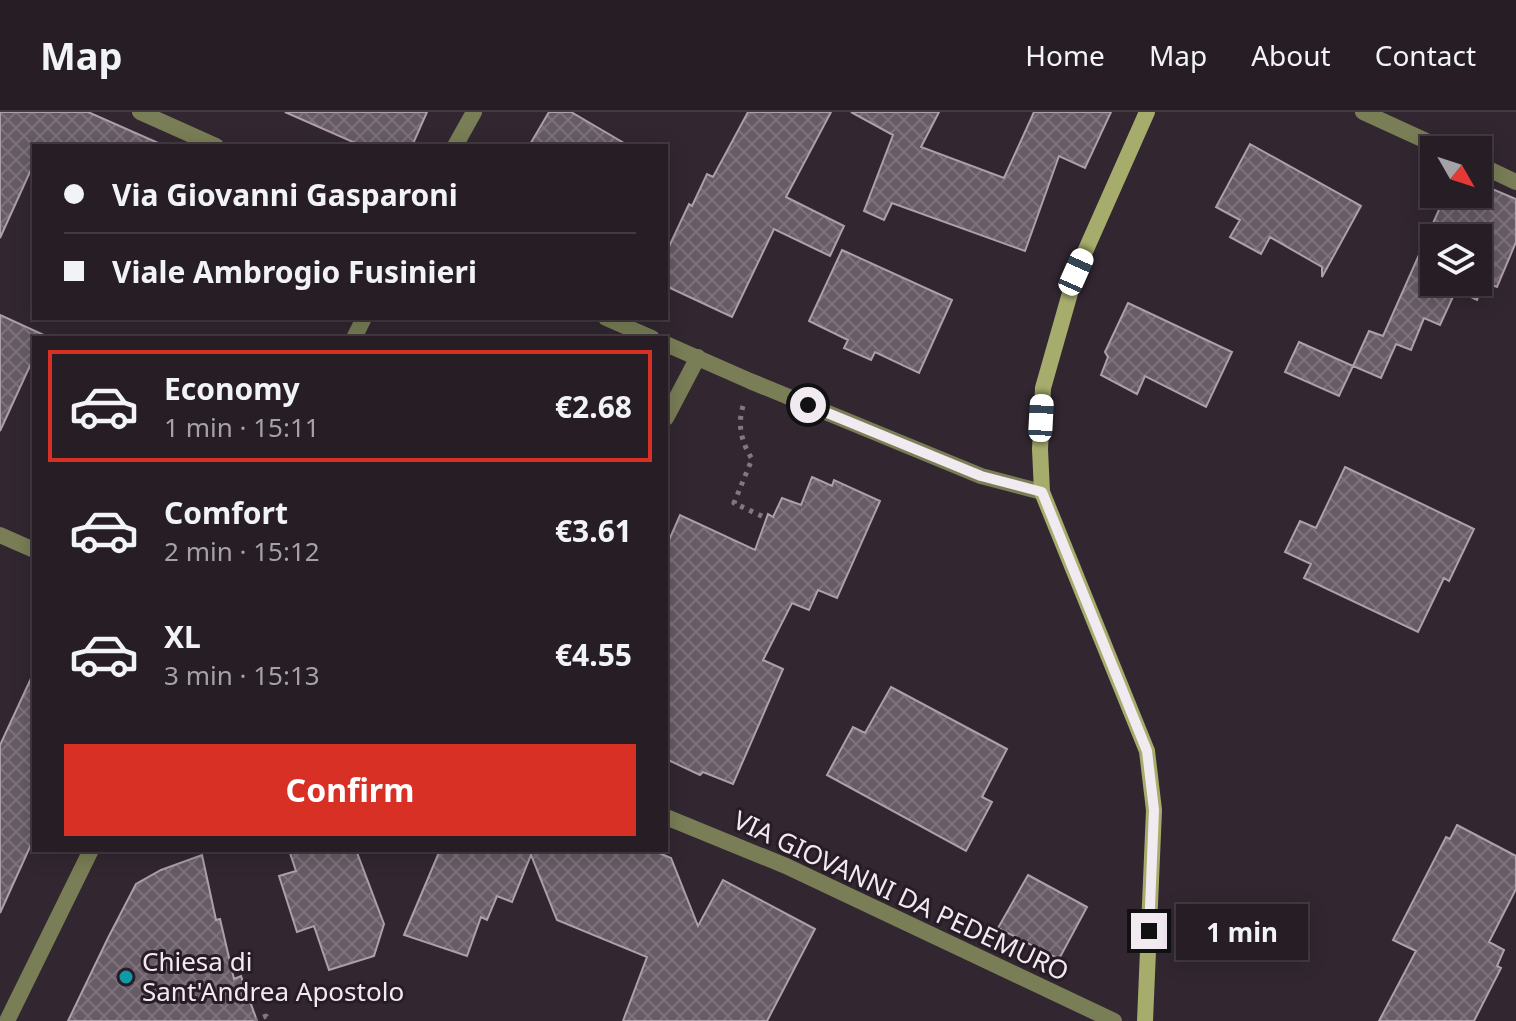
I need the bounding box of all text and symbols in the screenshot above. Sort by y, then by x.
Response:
text: Map [40,29,123,81]
text: Home [1025,36,1105,74]
text: Map [1149,36,1207,74]
text: About [1251,36,1331,74]
text: Contact [1375,36,1476,74]
north arrow [1420,136,1492,208]
map controls [1420,136,1492,296]
text: Via Giovanni Gasparoni [112,174,458,215]
button: layers [1420,224,1492,296]
car [1055,245,1097,299]
text: Viale Ambrogio Fusinieri [112,251,477,292]
text: Economy [164,368,300,409]
icon: car [68,370,140,442]
text: €2.68 [555,386,632,427]
route start [790,387,826,423]
car [1028,393,1054,443]
text: 1 min · 15:11 [164,409,320,445]
text: Comfort [164,492,288,533]
icon: car [68,494,140,566]
text: €3.61 [555,510,632,551]
text: 2 min · 15:12 [164,533,320,569]
text: XL [164,616,201,657]
icon: car [68,618,140,690]
text: €4.55 [555,634,632,675]
text: 3 min · 15:13 [164,657,320,693]
button: Confirm [64,744,636,836]
street label: VIA GIOVANNI DA PEDEMURO [728,801,1075,989]
callout: 1 min [1177,903,1309,959]
route end [1131,913,1167,949]
text: 1 min [1206,914,1278,950]
place label: Chiesa di Sant'Andrea Apostolo [142,943,404,1009]
marker: Chiesa di Sant'Andrea Apostolo [117,968,135,986]

